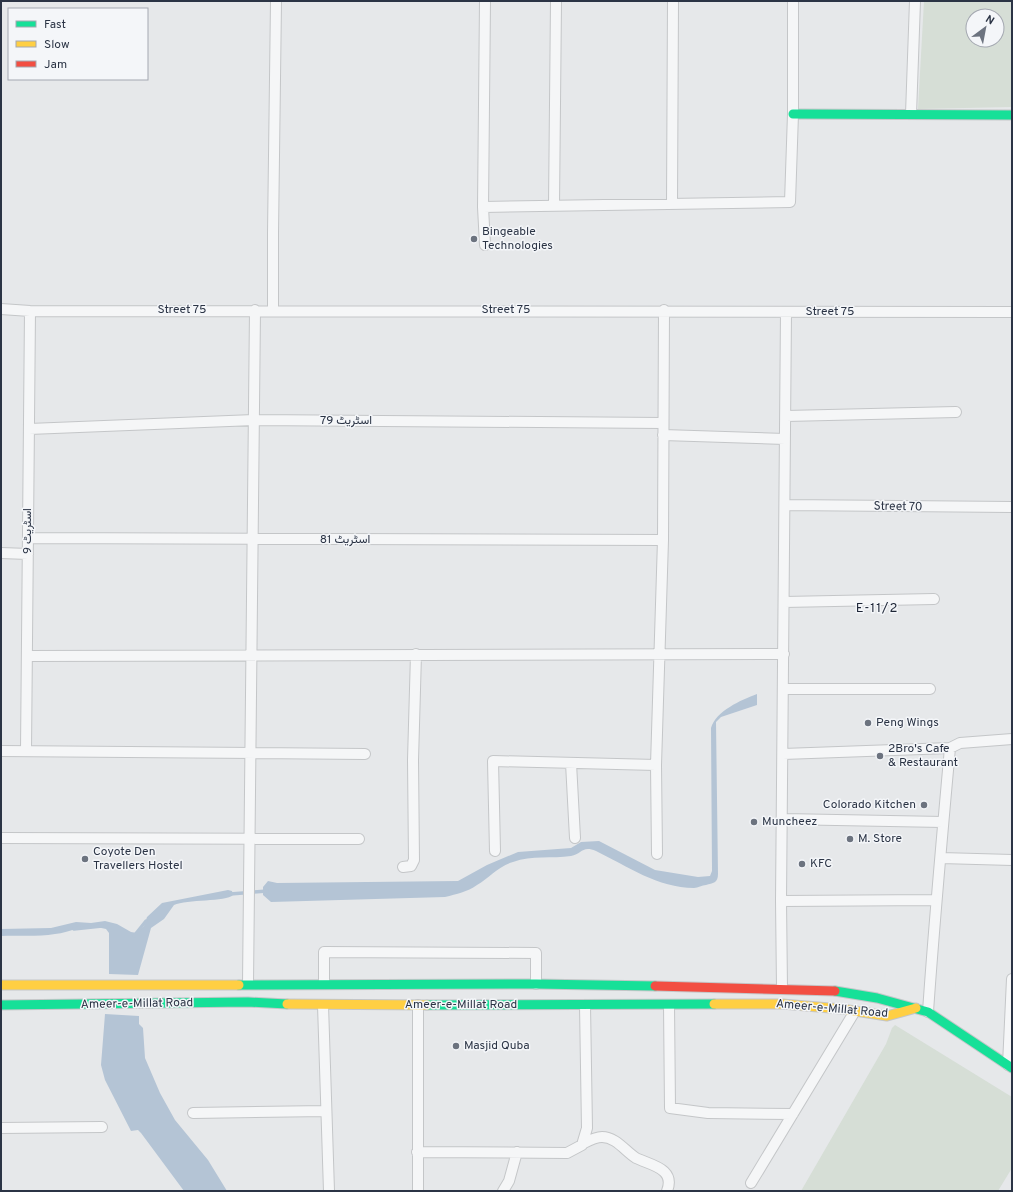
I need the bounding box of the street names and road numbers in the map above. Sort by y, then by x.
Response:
street label: Street 75 [157,302,207,318]
street label: Street 75 [481,302,531,318]
street label: Street 75 [805,304,855,320]
street label: اسٹریٹ 79 [320,413,372,429]
street label: Street 70 [873,499,923,515]
street label: اسٹریٹ 9 [20,508,36,554]
street label: اسٹریٹ 81 [320,532,370,548]
street label: Ameer-e-Millat Road [81,995,193,1013]
street label: Ameer-e-Millat Road [775,996,889,1022]
street label: Ameer-e-Millat Road [405,997,517,1013]

